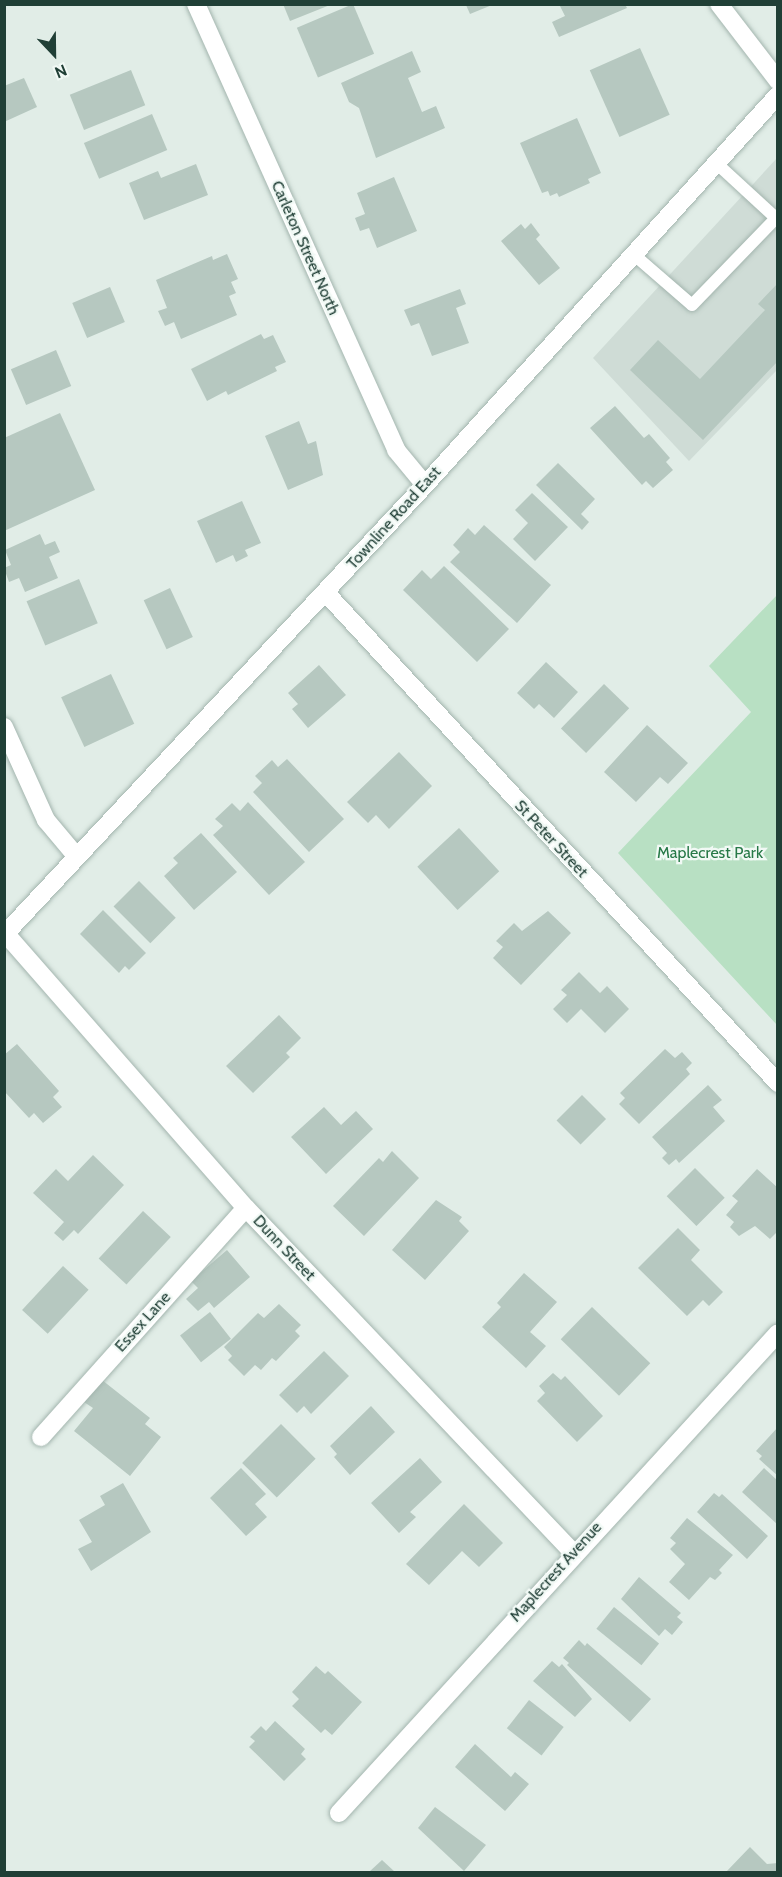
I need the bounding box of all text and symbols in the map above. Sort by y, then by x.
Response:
north arrow [24,24,84,84]
text: N [52,60,70,82]
street label: Carleton Street North [267,178,343,318]
street label: Townline Road East [343,463,445,573]
street label: St Peter Street [510,796,592,882]
park label: Maplecrest Park [657,843,763,863]
street label: Dunn Street [249,1211,319,1285]
street label: Essex Lane [111,1288,175,1356]
street label: Maplecrest Avenue [506,1518,606,1626]

